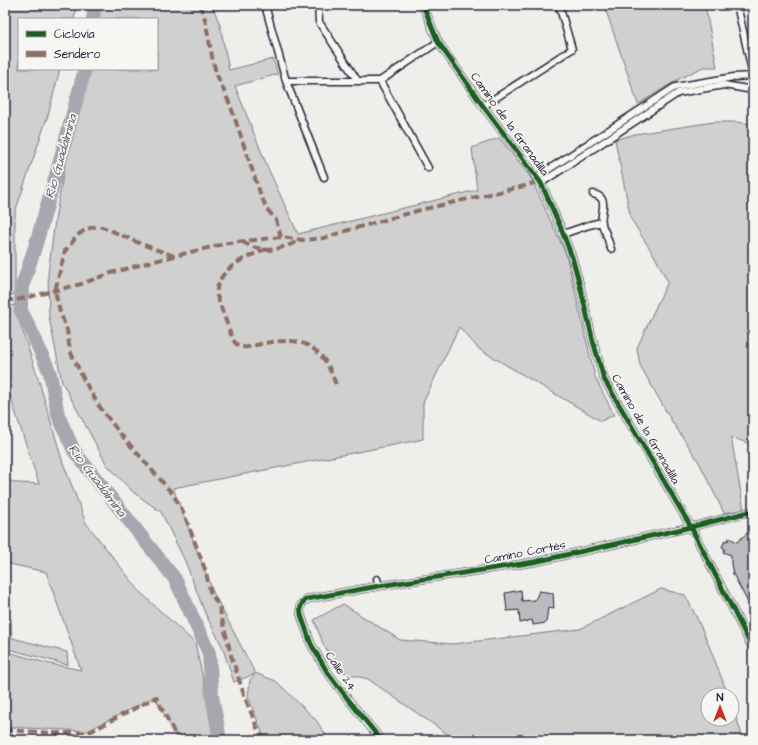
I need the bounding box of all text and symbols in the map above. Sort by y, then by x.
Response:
legend [18,18,158,70]
text: Ciclovía [54,26,95,43]
text: Sendero [54,46,100,63]
street label: Camino de la Granadilla [466,69,553,180]
water label: Rio Guadalmina [40,111,82,200]
street label: Camino de la Granadilla [607,371,684,487]
water label: Rio Guadalmina [64,441,131,522]
street label: Camino Cortés [483,536,567,569]
street label: Calle 24 [321,648,360,694]
north arrow [700,687,740,727]
text: N [717,690,724,705]

